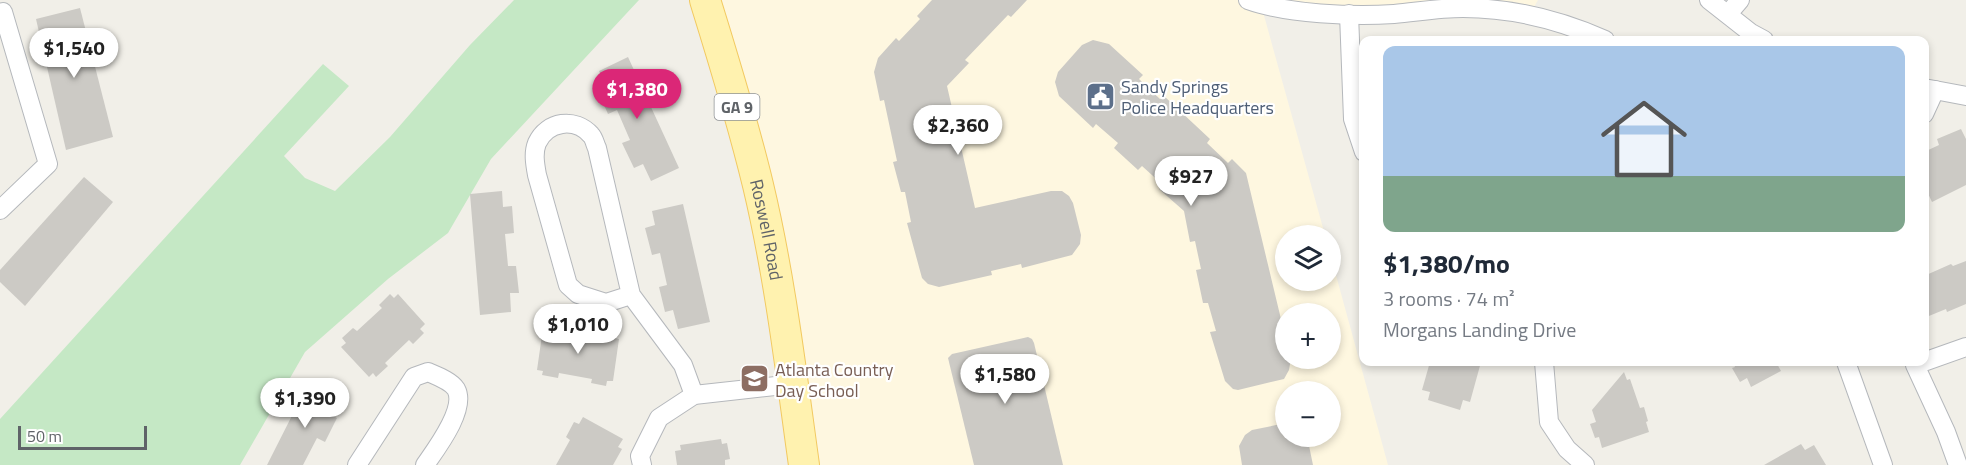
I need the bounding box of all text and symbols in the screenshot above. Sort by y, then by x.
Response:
pin: $1,540 [25,28,123,79]
text: $1,540 [43,32,105,63]
pin: $1,380 [588,69,686,120]
text: $1,380 [606,73,668,104]
place label: Sandy Springs Police Headquarters [1121,73,1274,121]
public building icon: Sandy Springs Police Headquarters [1084,80,1116,112]
icon: home [1590,85,1698,193]
road number: GA 9 [714,94,760,120]
pin: $2,360 [909,105,1007,156]
text: $2,360 [927,109,989,140]
pin: $927 [1155,156,1227,207]
text: $927 [1169,160,1213,191]
street label: Roswell Road [743,176,790,282]
map controls [1275,225,1341,447]
button: layers [1275,225,1341,291]
text: $1,380/mo [1383,244,1510,283]
text: 3 rooms · 74 m² [1383,283,1515,314]
button: + [1275,303,1341,369]
pin: $1,010 [529,304,627,355]
text: $1,010 [547,308,609,339]
text: Morgans Landing Drive [1383,314,1576,345]
pin: $1,580 [956,354,1054,405]
place label: Atlanta Country Day School [775,356,894,404]
text: $1,580 [974,358,1036,389]
school or university icon: Atlanta Country Day School [738,363,770,395]
pin: $1,390 [256,378,354,429]
button: − [1275,381,1341,447]
text: $1,390 [274,382,336,413]
scale bar [18,423,147,450]
text: 50 m [27,424,62,448]

